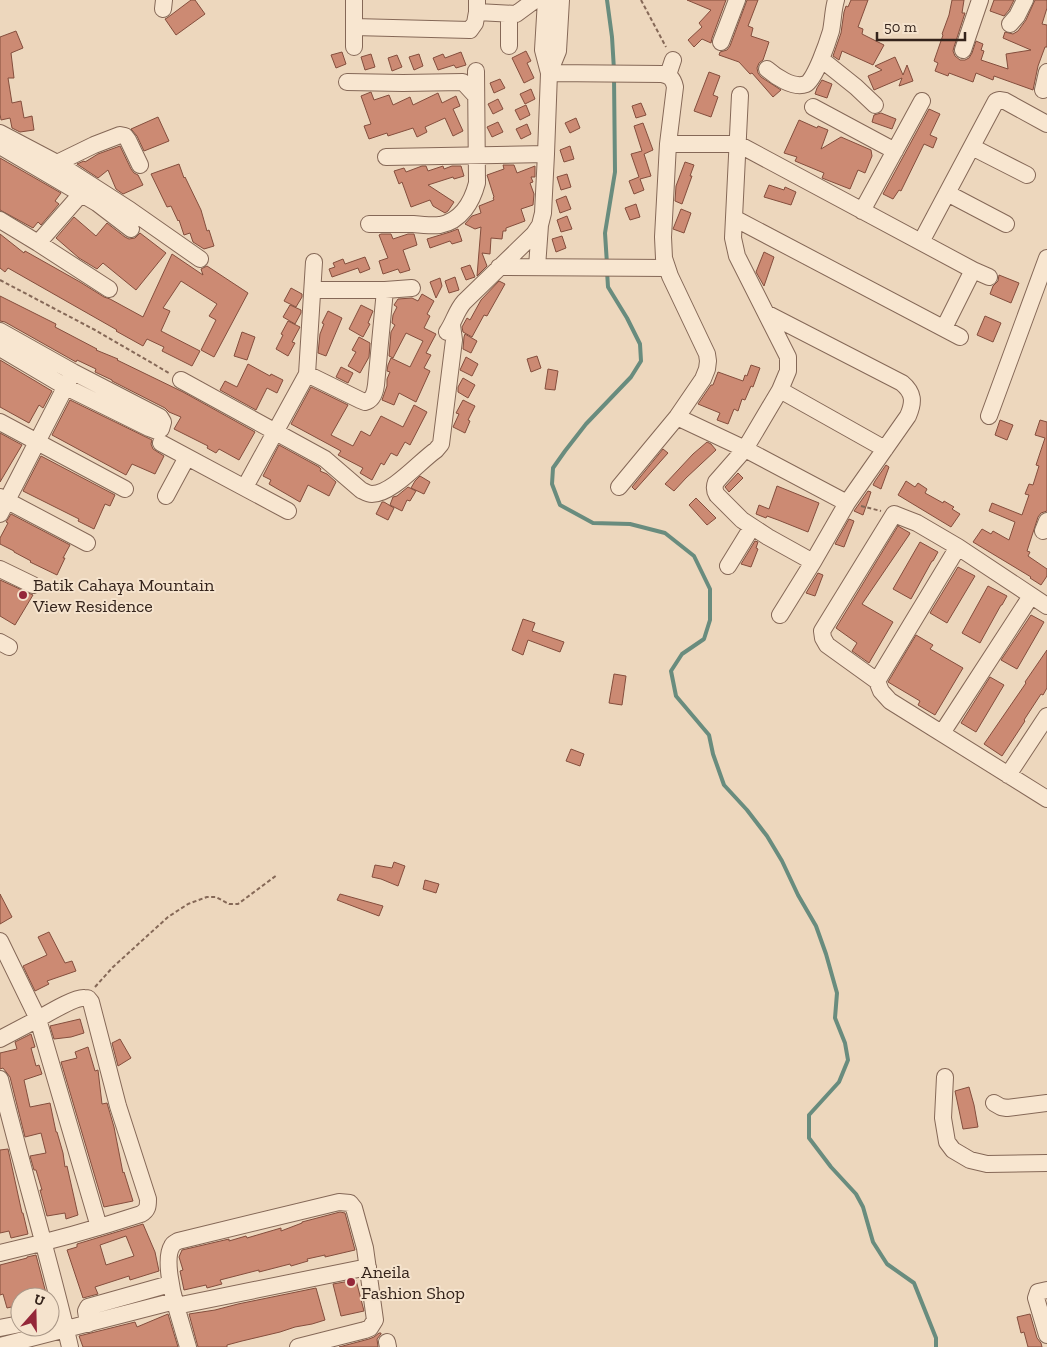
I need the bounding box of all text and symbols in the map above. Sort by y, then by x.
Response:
scale bar [877,10,964,42]
text: 50 m [884,18,917,36]
place label: Batik Cahaya Mountain View Residence [32,574,215,617]
marker: Batik Cahaya Mountain View Residence [17,589,29,601]
place label: Aneila Fashion Shop [361,1261,465,1304]
marker: Aneila Fashion Shop [345,1276,357,1288]
north arrow [10,1287,60,1337]
text: U [32,1291,47,1310]

